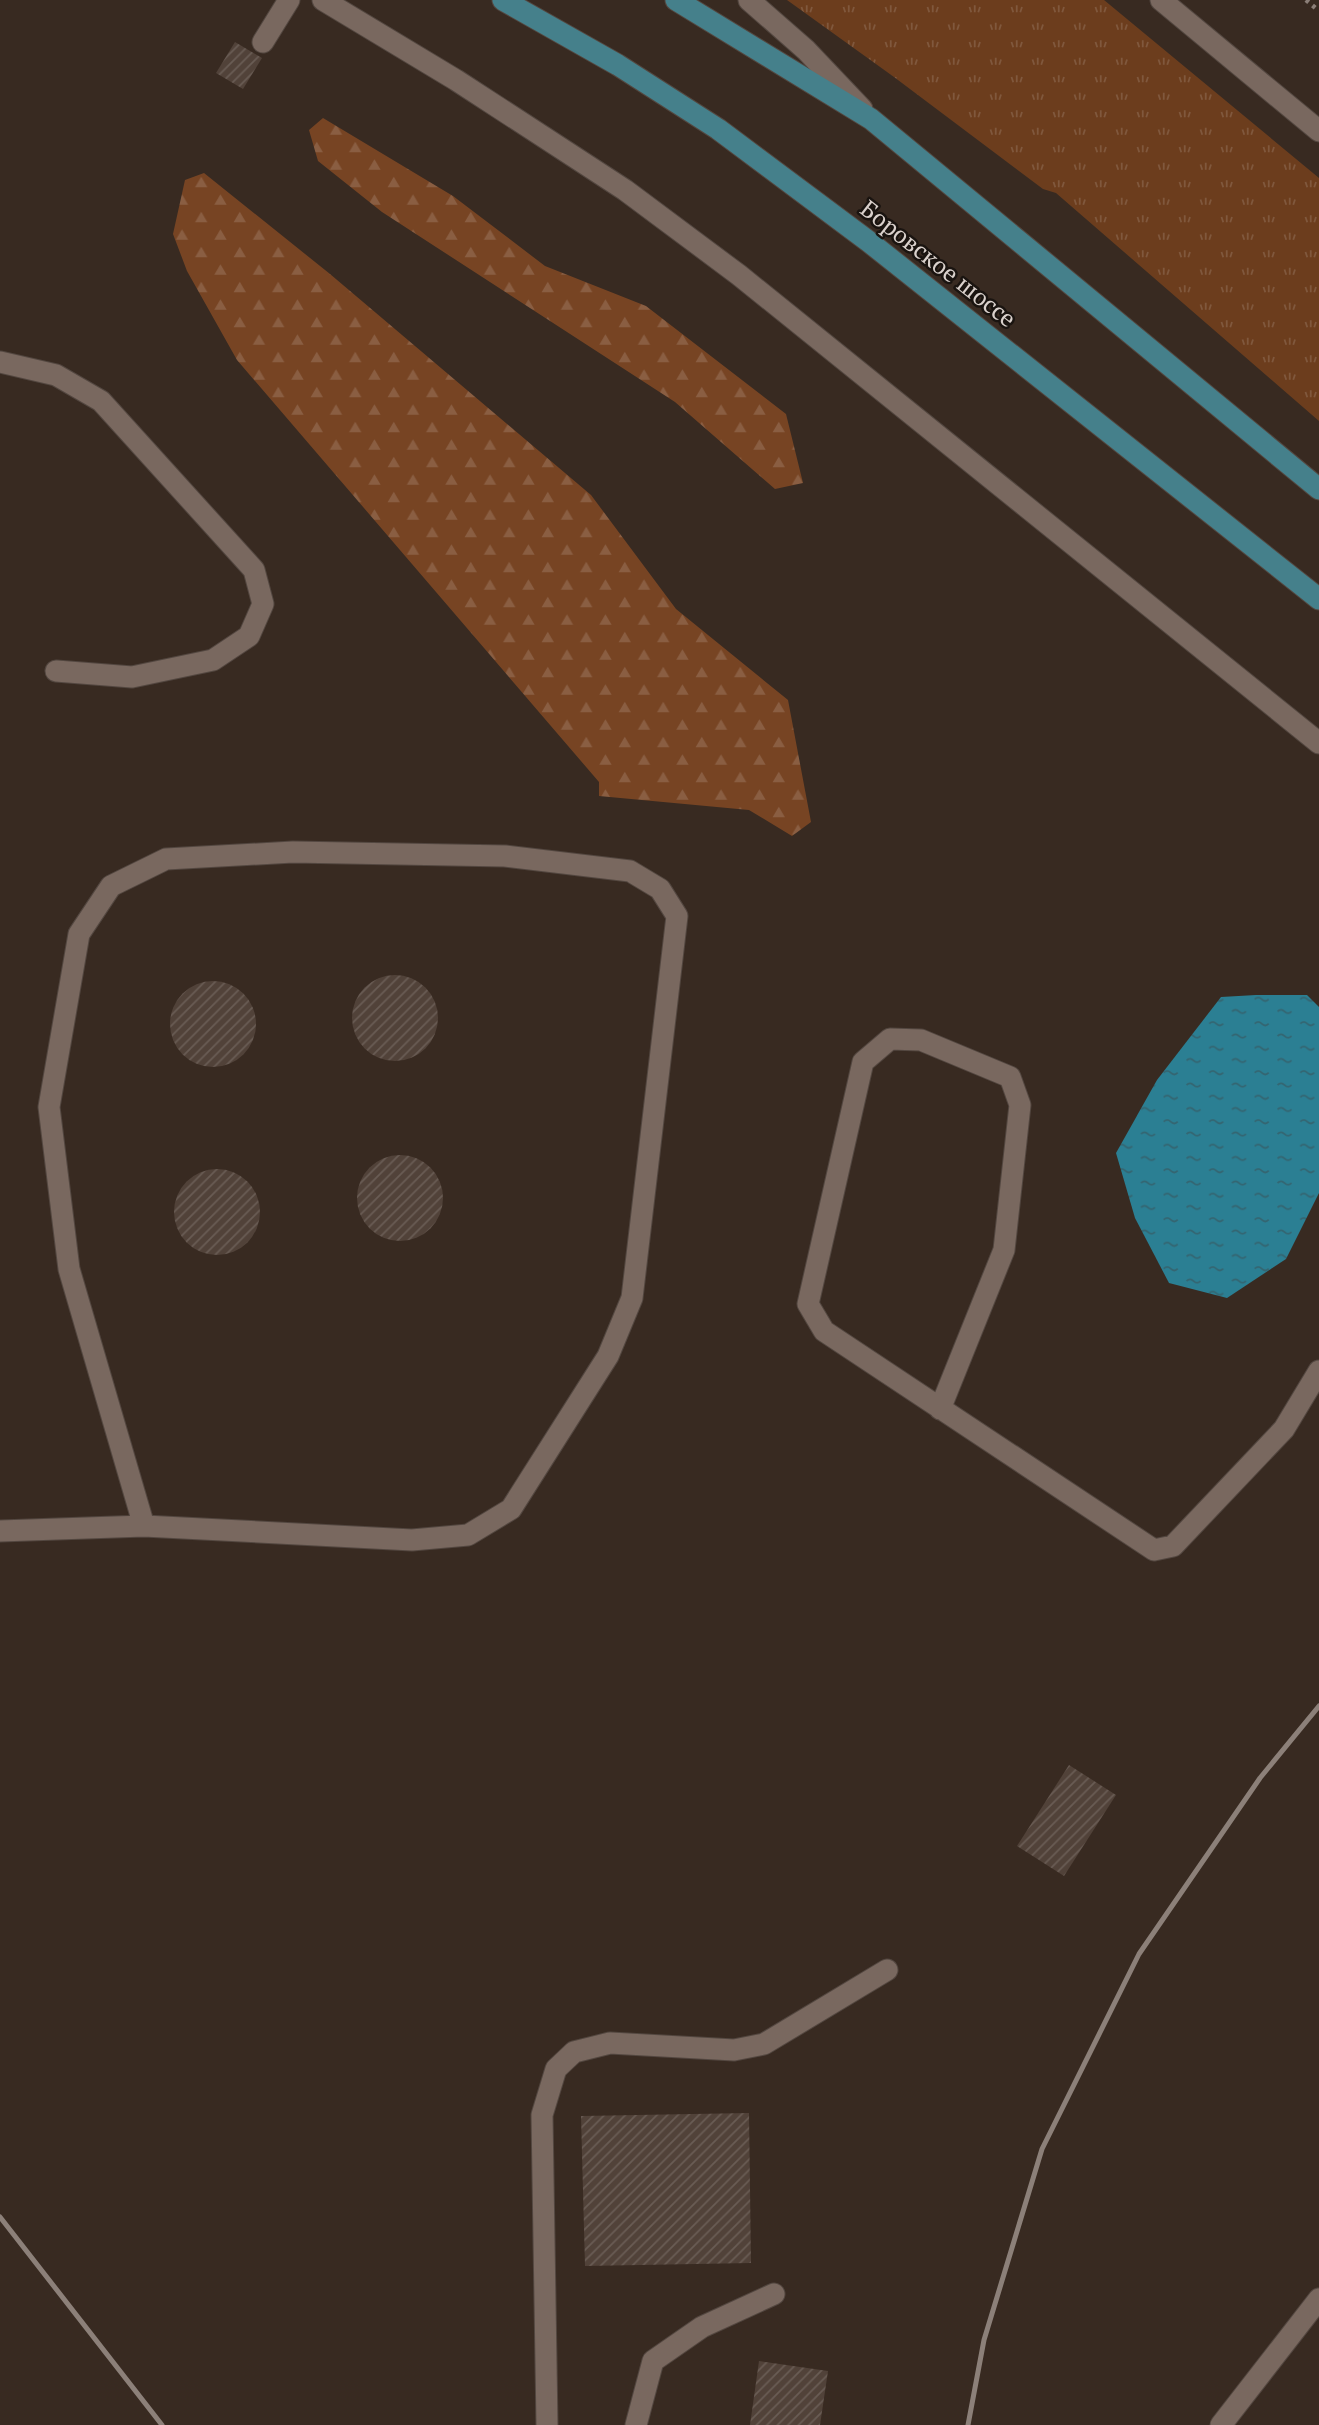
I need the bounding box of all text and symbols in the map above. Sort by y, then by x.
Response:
street label: Боровское шоссе [854,192,1023,334]

